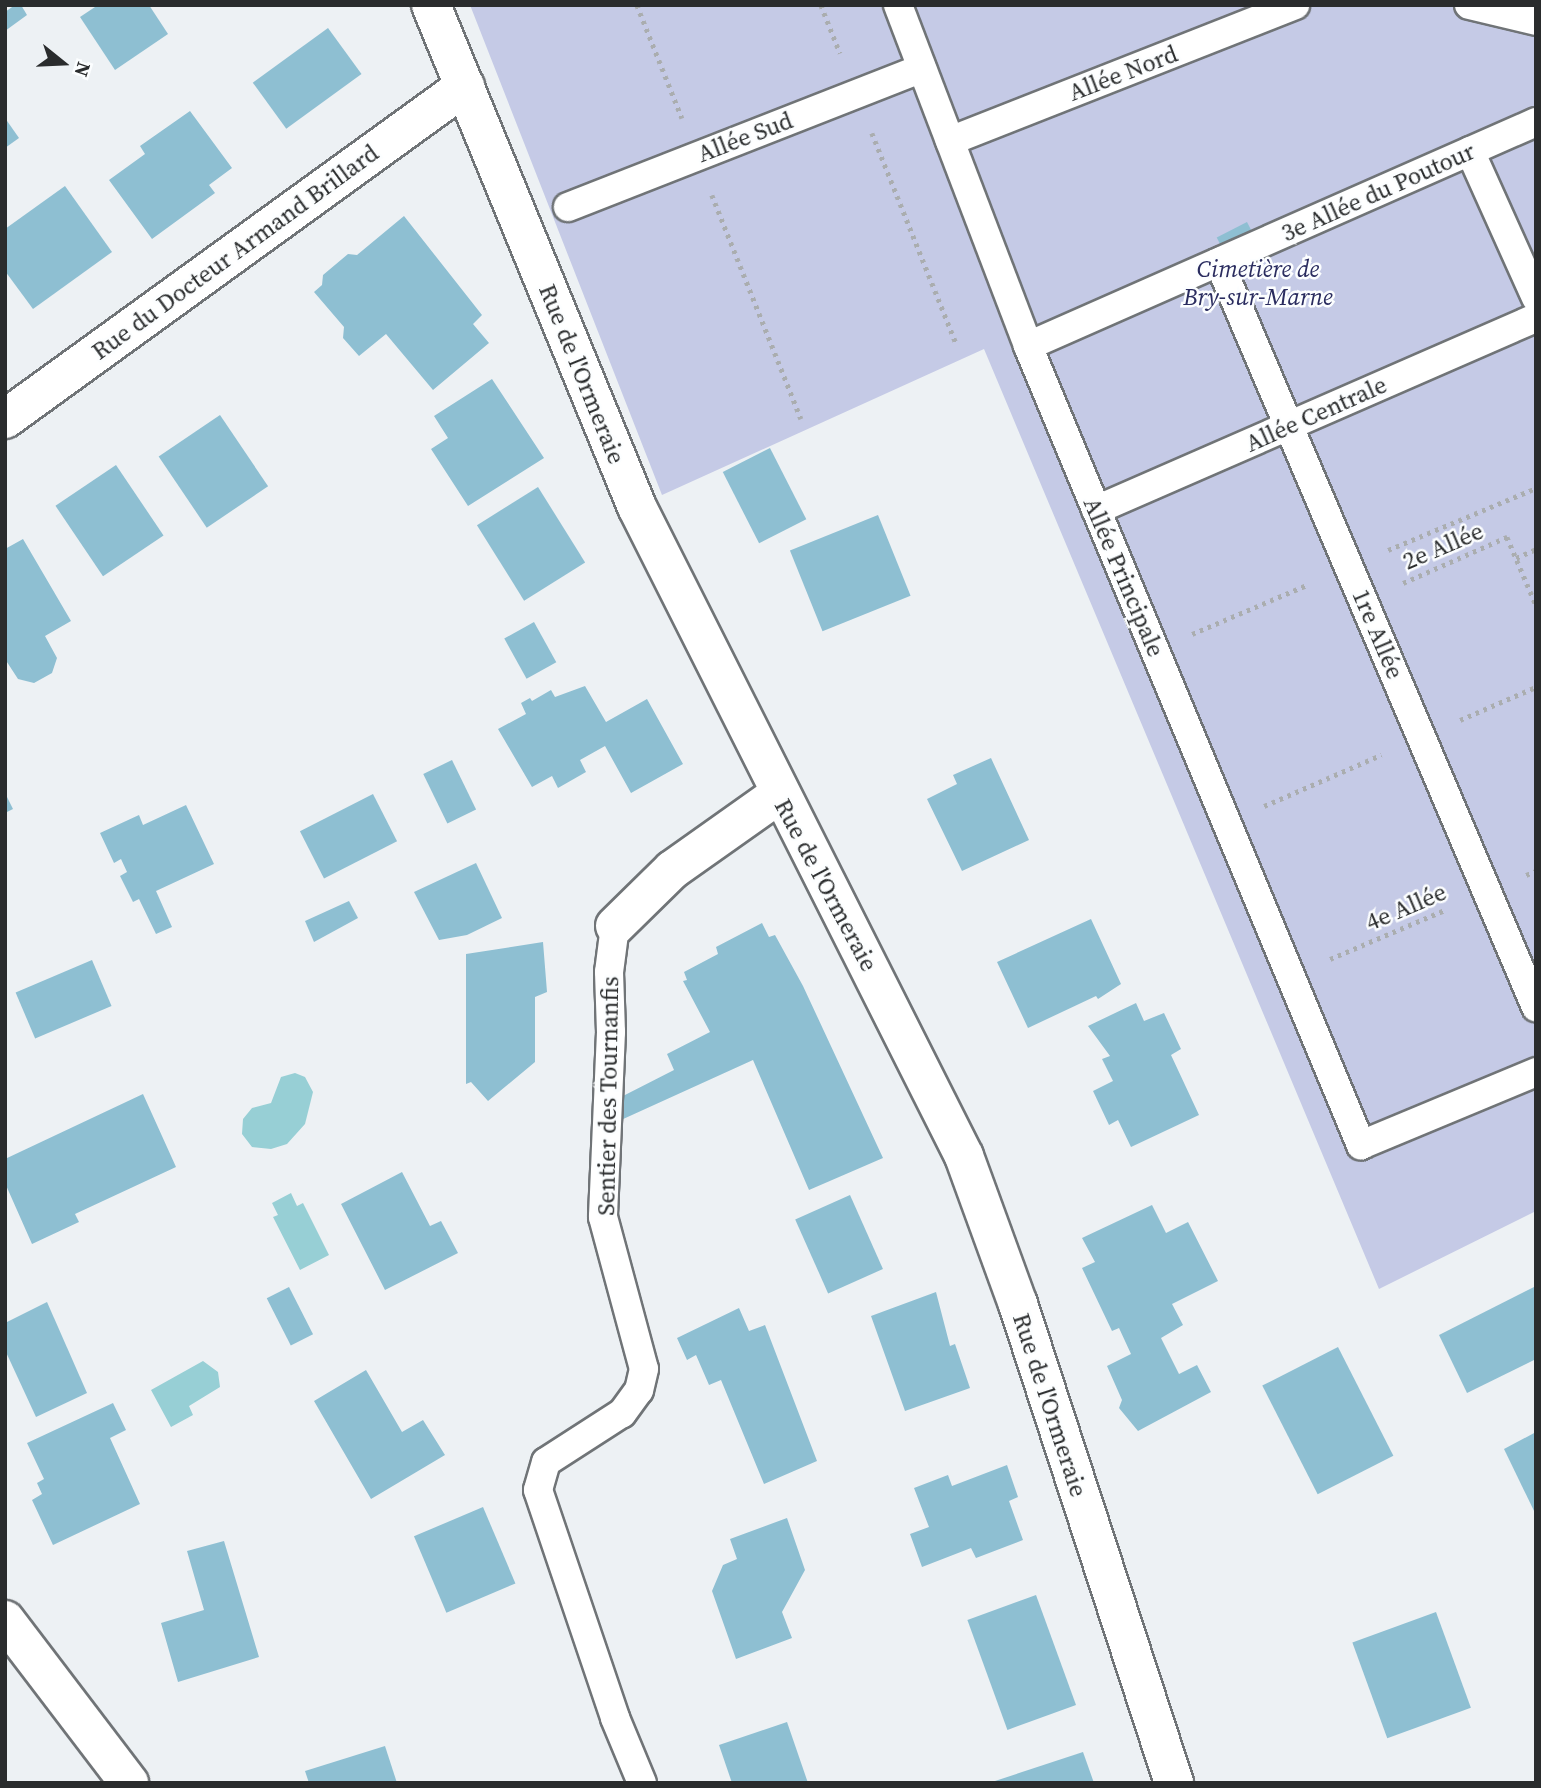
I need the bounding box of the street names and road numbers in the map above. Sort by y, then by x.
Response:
street label: Allée Nord [1064,39,1182,107]
street label: Allée Sud [693,106,797,168]
street label: 3e Allée du Poutour [1277,136,1479,248]
street label: Rue du Docteur Armand Brillard [86,138,384,366]
street label: Rue de l'Ormeraie [533,280,631,468]
street label: Allée Centrale [1241,370,1391,458]
street label: Allée Principale [1077,493,1171,661]
street label: 2e Allée [1398,516,1488,576]
street label: 1re Allée [1346,585,1410,683]
street label: Rue de l'Ormeraie [768,794,884,976]
street label: 4e Allée [1361,877,1451,937]
street label: Sentier des Tournanfis [592,976,624,1216]
street label: Rue de l'Ormeraie [1007,1310,1093,1500]

